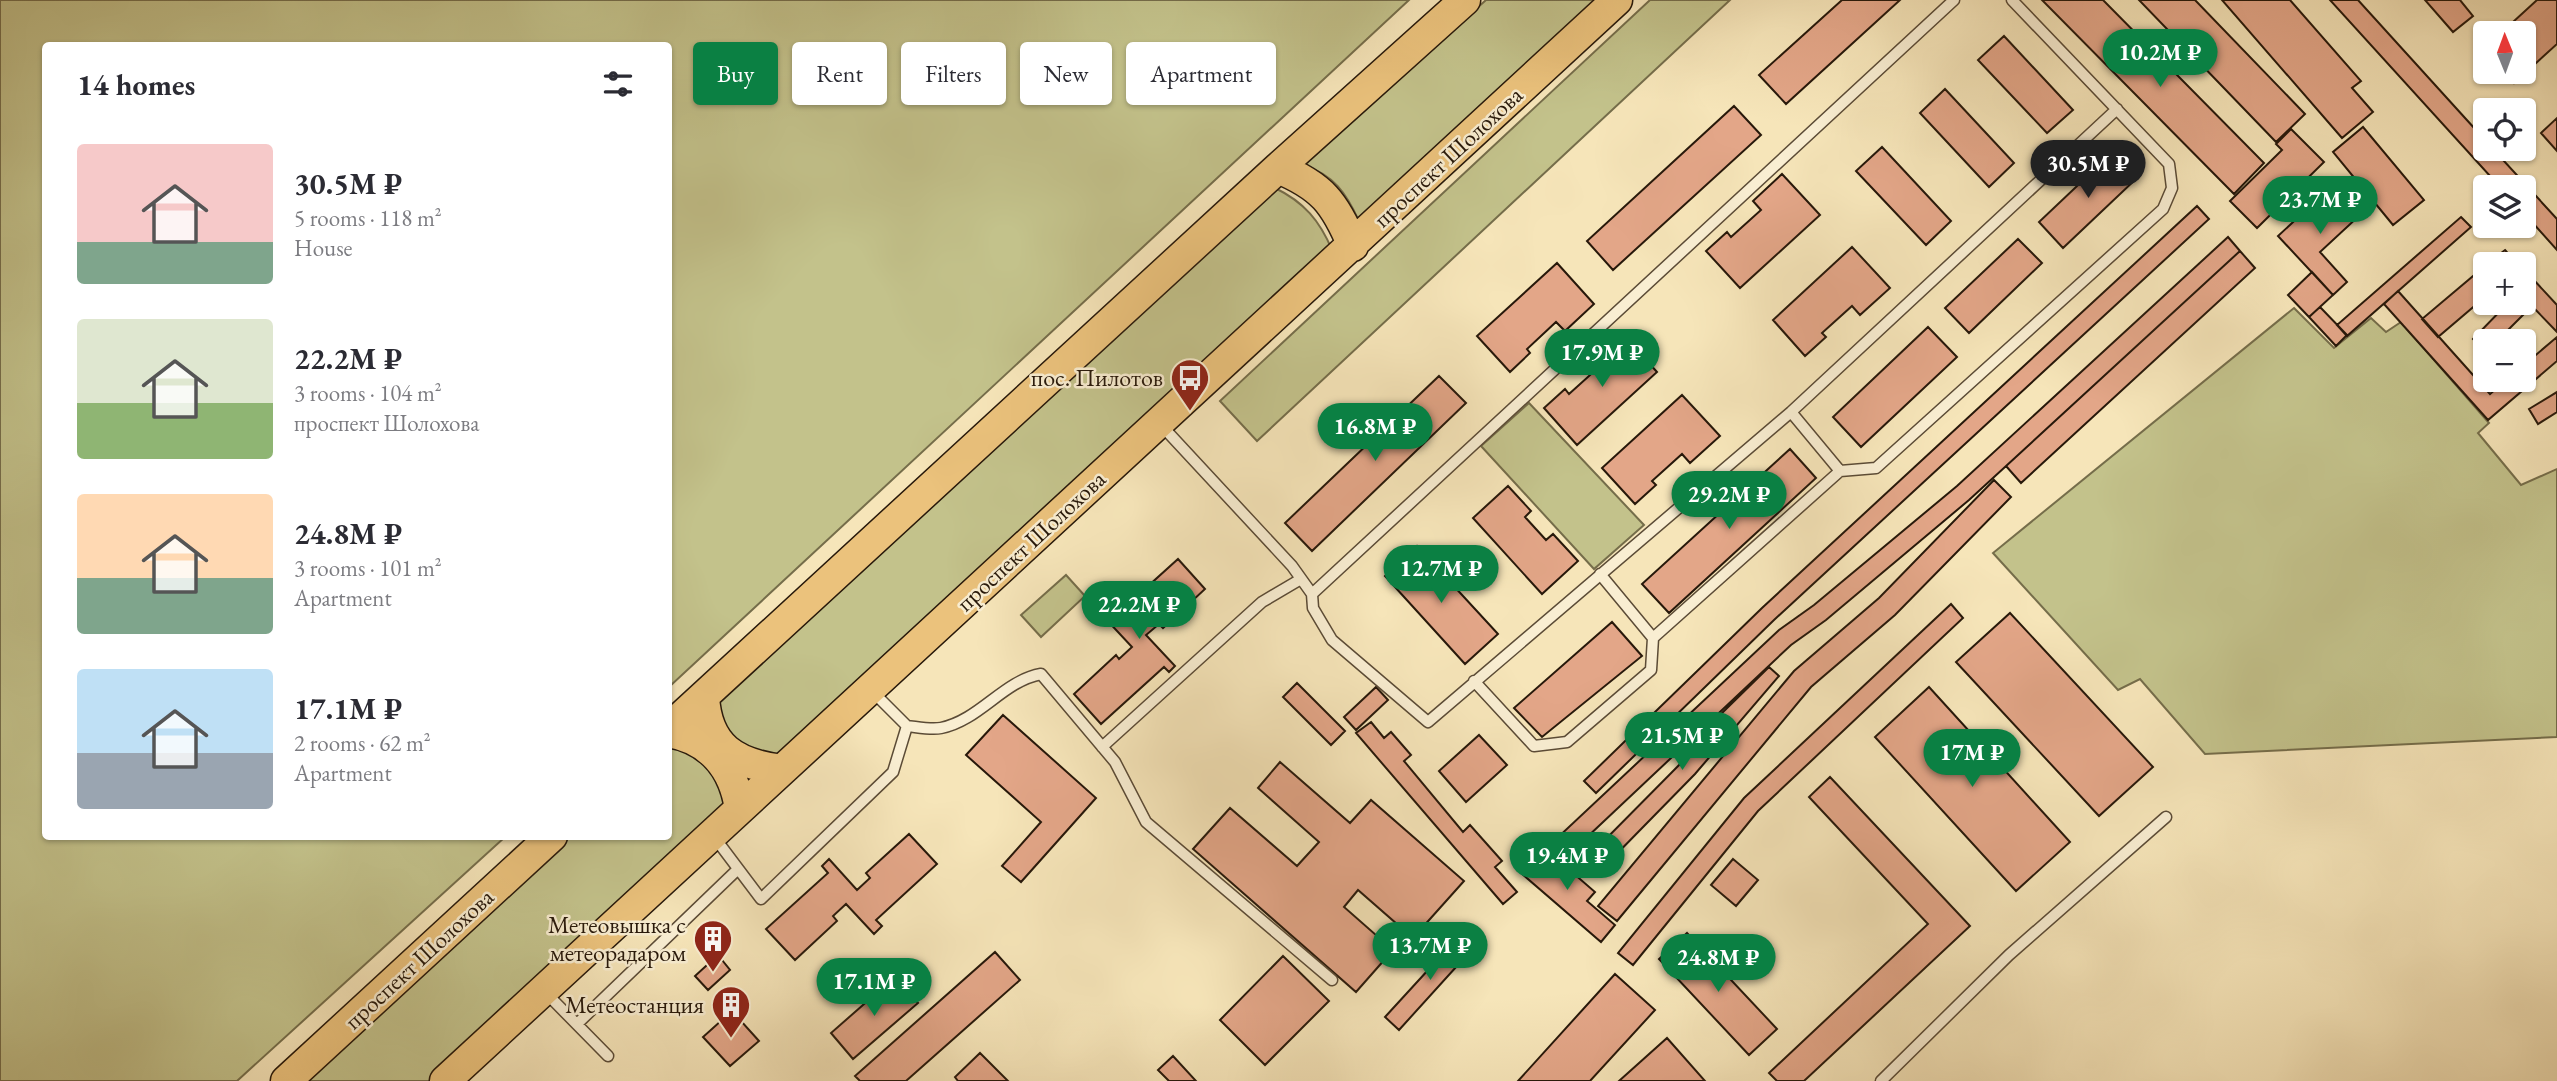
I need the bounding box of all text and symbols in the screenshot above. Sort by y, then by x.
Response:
north arrow [2473,21,2536,84]
map controls [2473,21,2536,392]
pin: 10.2M ₽ [2095,29,2225,89]
text: 10.2M ₽ [2119,37,2201,67]
chip: Buy [693,42,778,105]
chip: Rent [792,42,887,105]
chip: Filters [901,42,1006,105]
chip: New [1020,42,1112,105]
chip: Apartment [1126,42,1276,105]
text: 14 homes [77,65,195,104]
icon: filters [599,65,637,103]
street label: проспект Шолохова [1366,79,1529,234]
button: locate [2473,98,2536,161]
pin: 30.5M ₽ [2023,140,2153,200]
text: 30.5M ₽ [2047,148,2129,178]
text: 30.5M ₽ [294,164,402,203]
icon: home [133,172,217,256]
button: layers [2473,175,2536,238]
pin: 23.7M ₽ [2255,176,2385,236]
text: 23.7M ₽ [2279,184,2361,214]
text: 5 rooms · 118 m² [294,203,442,233]
text: House [294,233,353,263]
button: + [2473,252,2536,315]
button: − [2473,329,2536,392]
pin: 17.9M ₽ [1537,330,1667,389]
text: 17.9M ₽ [1561,337,1643,367]
text: 22.2M ₽ [294,339,402,378]
icon: home [133,347,217,431]
bus stop icon: пос. Пилотов [1169,357,1211,412]
place label: пос. Пилотов [1031,362,1163,393]
text: 3 rooms · 104 m² [294,378,442,408]
pin: 16.8M ₽ [1310,404,1440,463]
text: проспект Шолохова [294,408,479,438]
text: 16.8M ₽ [1334,411,1416,441]
street label: проспект Шолохова [949,463,1112,618]
pin: 29.2M ₽ [1664,472,1794,531]
text: 29.2M ₽ [1688,479,1770,509]
text: 24.8M ₽ [294,514,402,553]
icon: home [133,522,217,606]
pin: 12.7M ₽ [1376,546,1506,605]
text: 3 rooms · 101 m² [294,553,442,583]
text: 12.7M ₽ [1400,553,1482,583]
pin: 22.2M ₽ [1074,582,1204,641]
text: Apartment [294,583,392,613]
text: 22.2M ₽ [1098,589,1180,619]
text: 17.1M ₽ [294,689,402,728]
icon: home [133,697,217,781]
pin: 21.5M ₽ [1617,712,1747,772]
text: 21.5M ₽ [1641,720,1723,750]
text: 2 rooms · 62 m² [294,728,431,758]
pin: 17M ₽ [1923,730,2021,789]
text: 17M ₽ [1939,737,2005,767]
text: Apartment [294,758,392,788]
pin: 19.4M ₽ [1502,832,1632,892]
text: 19.4M ₽ [1526,840,1608,870]
street label: проспект Шолохова [337,881,500,1036]
place label: Метеовышка с метеорадаром [548,909,686,968]
building icon: Метеовышка с метеорадаром [692,918,734,973]
pin: 13.7M ₽ [1365,922,1495,982]
text: 13.7M ₽ [1389,930,1471,960]
pin: 24.8M ₽ [1653,934,1783,994]
text: 24.8M ₽ [1677,942,1759,972]
pin: 17.1M ₽ [809,958,939,1018]
text: 17.1M ₽ [833,966,915,996]
building icon: Метеостанция [710,984,752,1039]
place label: Метеостанция [565,989,704,1020]

